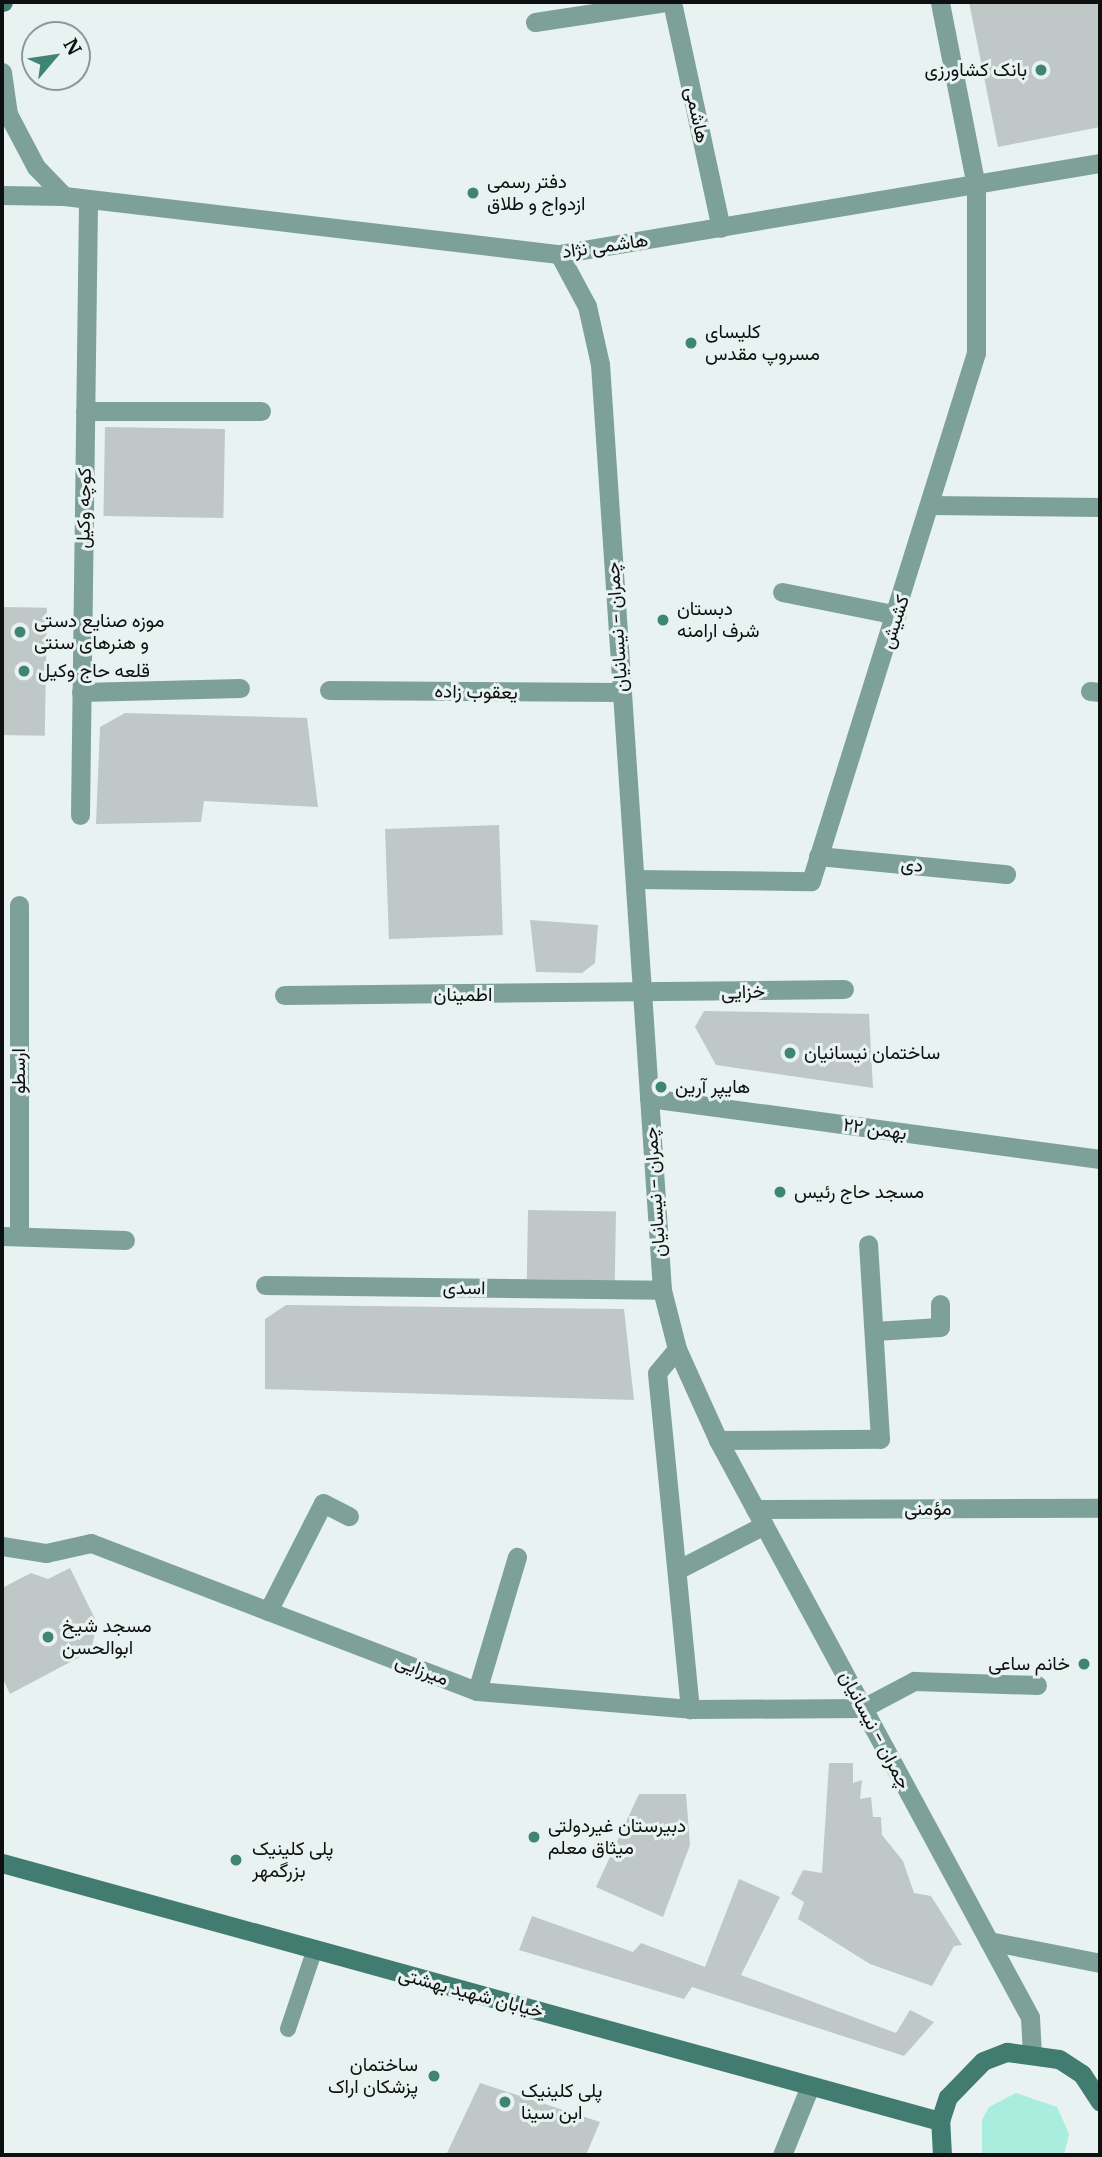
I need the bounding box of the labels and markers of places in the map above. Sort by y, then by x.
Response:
place label: بانک کشاورزی [925,59,1027,81]
marker: بانک کشاورزی [1033,62,1049,78]
place label: دفتر رسمی ازدواج و طلاق [487,171,586,215]
marker: دفتر رسمی ازدواج و طلاق [465,185,481,201]
place label: کلیسای مسروپ مقدس [705,321,820,365]
marker: کلیسای مسروپ مقدس [683,335,699,351]
place label: دبستان شرف ارامنه [677,598,759,642]
place label: موزه صنایع دستی و هنرهای سنتی [34,610,164,654]
marker: دبستان شرف ارامنه [655,612,671,628]
marker: موزه صنایع دستی و هنرهای سنتی [12,624,28,640]
place label: قلعه حاج وکیل [38,660,150,682]
marker: قلعه حاج وکیل [16,663,32,679]
place label: ساختمان نیسانیان [804,1042,940,1064]
marker: ساختمان نیسانیان [782,1045,798,1061]
place label: هایپر آرین [675,1076,750,1098]
marker: هایپر آرین [653,1079,669,1095]
place label: مسجد حاج رئیس [794,1181,924,1203]
marker: مسجد حاج رئیس [772,1184,788,1200]
place label: مسجد شیخ ابوالحسن [62,1615,152,1659]
marker: مسجد شیخ ابوالحسن [40,1629,56,1645]
place label: خانم ساعی [988,1653,1070,1675]
marker: خانم ساعی [1076,1656,1092,1672]
place label: دبیرستان غیردولتی میثاق معلم [548,1815,686,1859]
marker: دبیرستان غیردولتی میثاق معلم [526,1829,542,1845]
place label: پلی کلینیک بزرگمهر [252,1838,333,1882]
marker: پلی کلینیک بزرگمهر [226,1850,246,1870]
place label: ساختمان پزشکان اراک [328,2054,418,2098]
marker: ساختمان پزشکان اراک [424,2066,444,2086]
place label: پلی کلینیک ابن سینا [521,2080,602,2124]
marker: پلی کلینیک ابن سینا [495,2092,515,2112]

